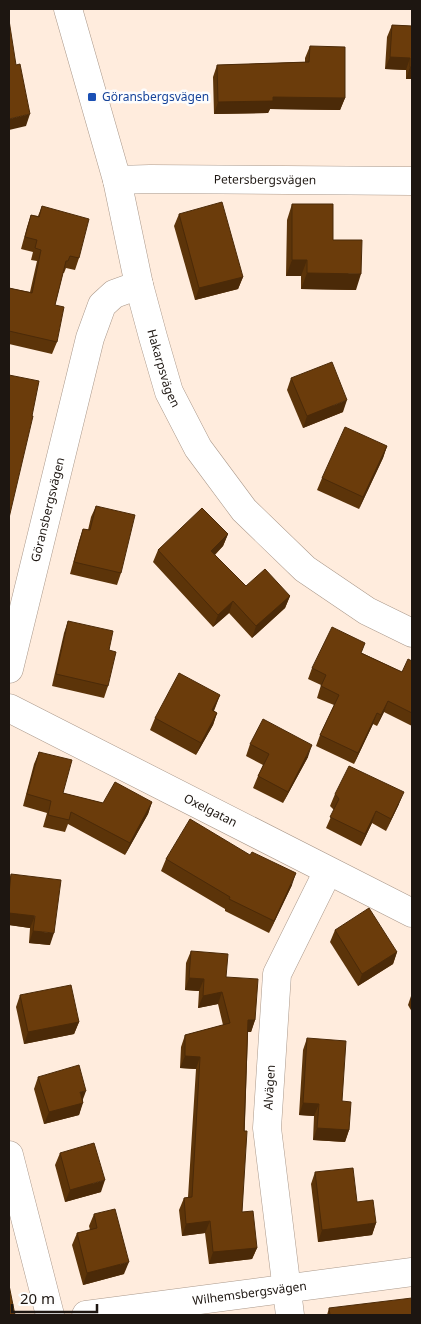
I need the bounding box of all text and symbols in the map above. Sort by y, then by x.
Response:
place label: Göransbergsvägen [102,88,209,105]
marker: Göransbergsvägen [86,91,98,103]
street label: Petersbergsvägen [214,170,316,188]
street label: Hakarpsvägen [143,327,185,410]
street label: Göransbergsvägen [26,455,68,564]
street label: Oxelgatan [181,789,240,831]
street label: Alvägen [259,1064,279,1111]
street label: Wilhemsbergsvägen [191,1277,308,1309]
scale bar [12,1282,98,1314]
text: 20 m [20,1288,55,1308]

